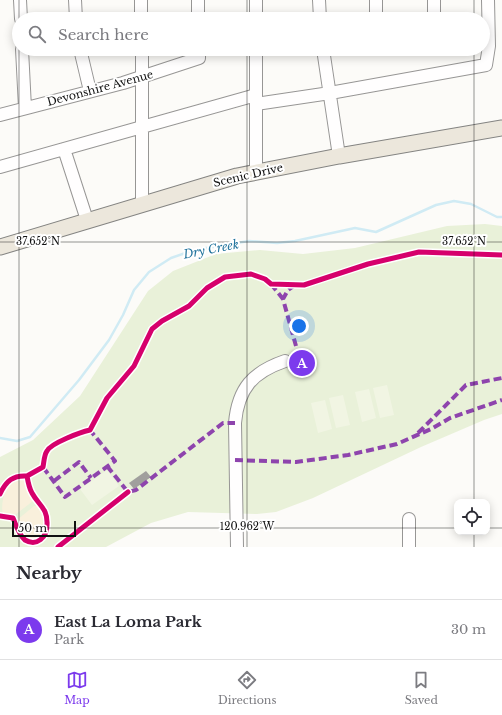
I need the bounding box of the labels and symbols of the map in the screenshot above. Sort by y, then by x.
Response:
street label: Devonshire Avenue [45,67,155,109]
street label: Scenic Drive [212,160,284,190]
text: 37.652°N [16,235,60,248]
text: 37.652°N [442,235,486,248]
water label: Dry Creek [181,236,240,262]
your location [289,316,309,336]
pin: A [289,348,315,378]
scale bar [12,519,76,538]
text: 120.962°W [220,520,274,533]

